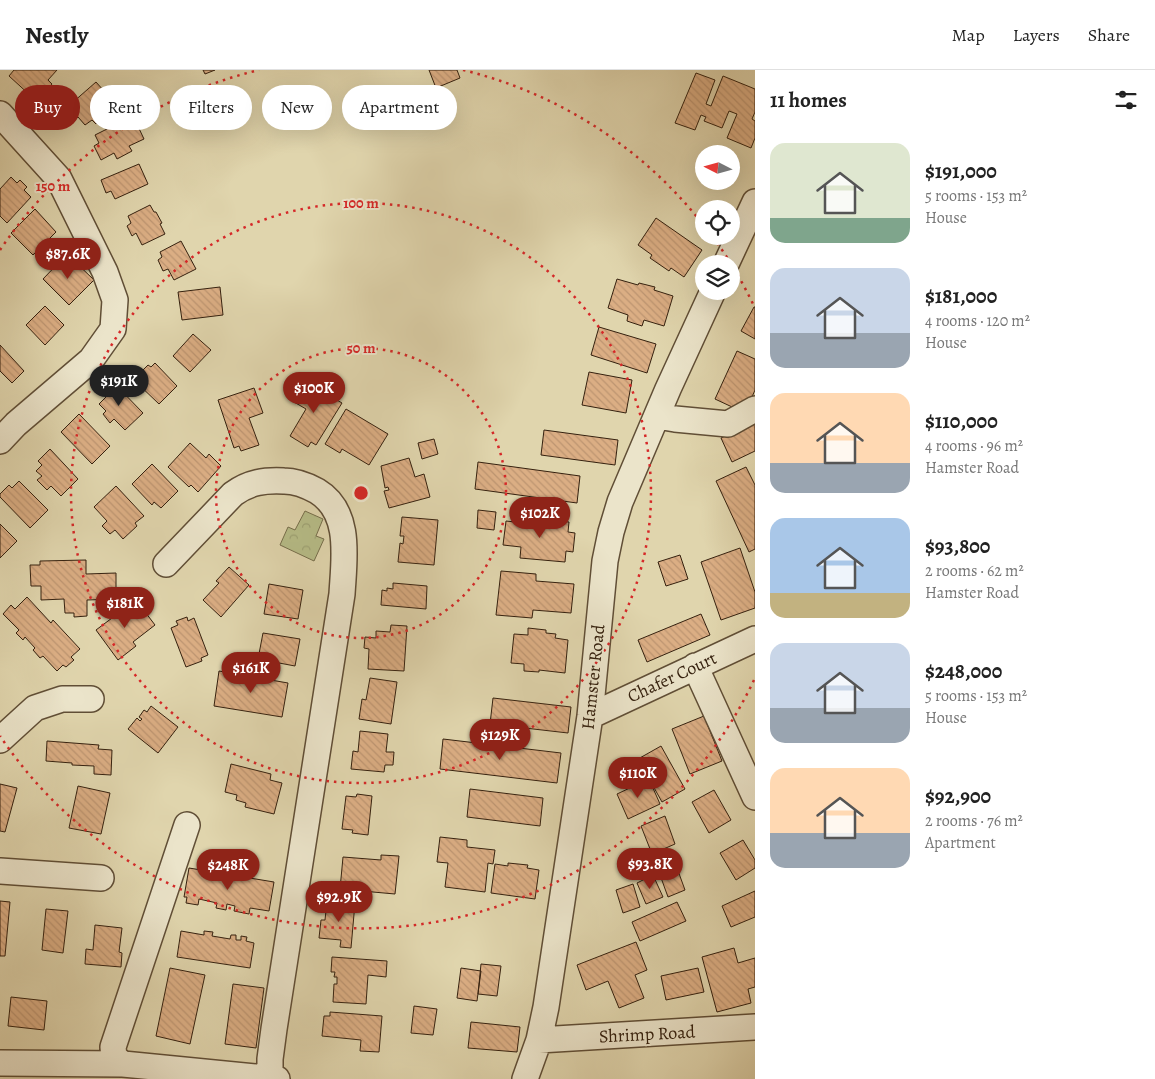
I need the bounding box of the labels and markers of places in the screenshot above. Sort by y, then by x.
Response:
pin: $87.6K [27,238,109,280]
pin: $191K [84,364,154,407]
pin: $100K [279,372,349,414]
centre of rings [352,484,370,502]
pin: $102K [505,496,575,539]
pin: $181K [90,586,160,629]
pin: $161K [216,652,286,694]
pin: $129K [465,718,535,761]
pin: $110K [603,756,673,799]
pin: $248K [193,848,263,891]
pin: $93.8K [609,848,691,890]
pin: $92.9K [298,880,380,923]

